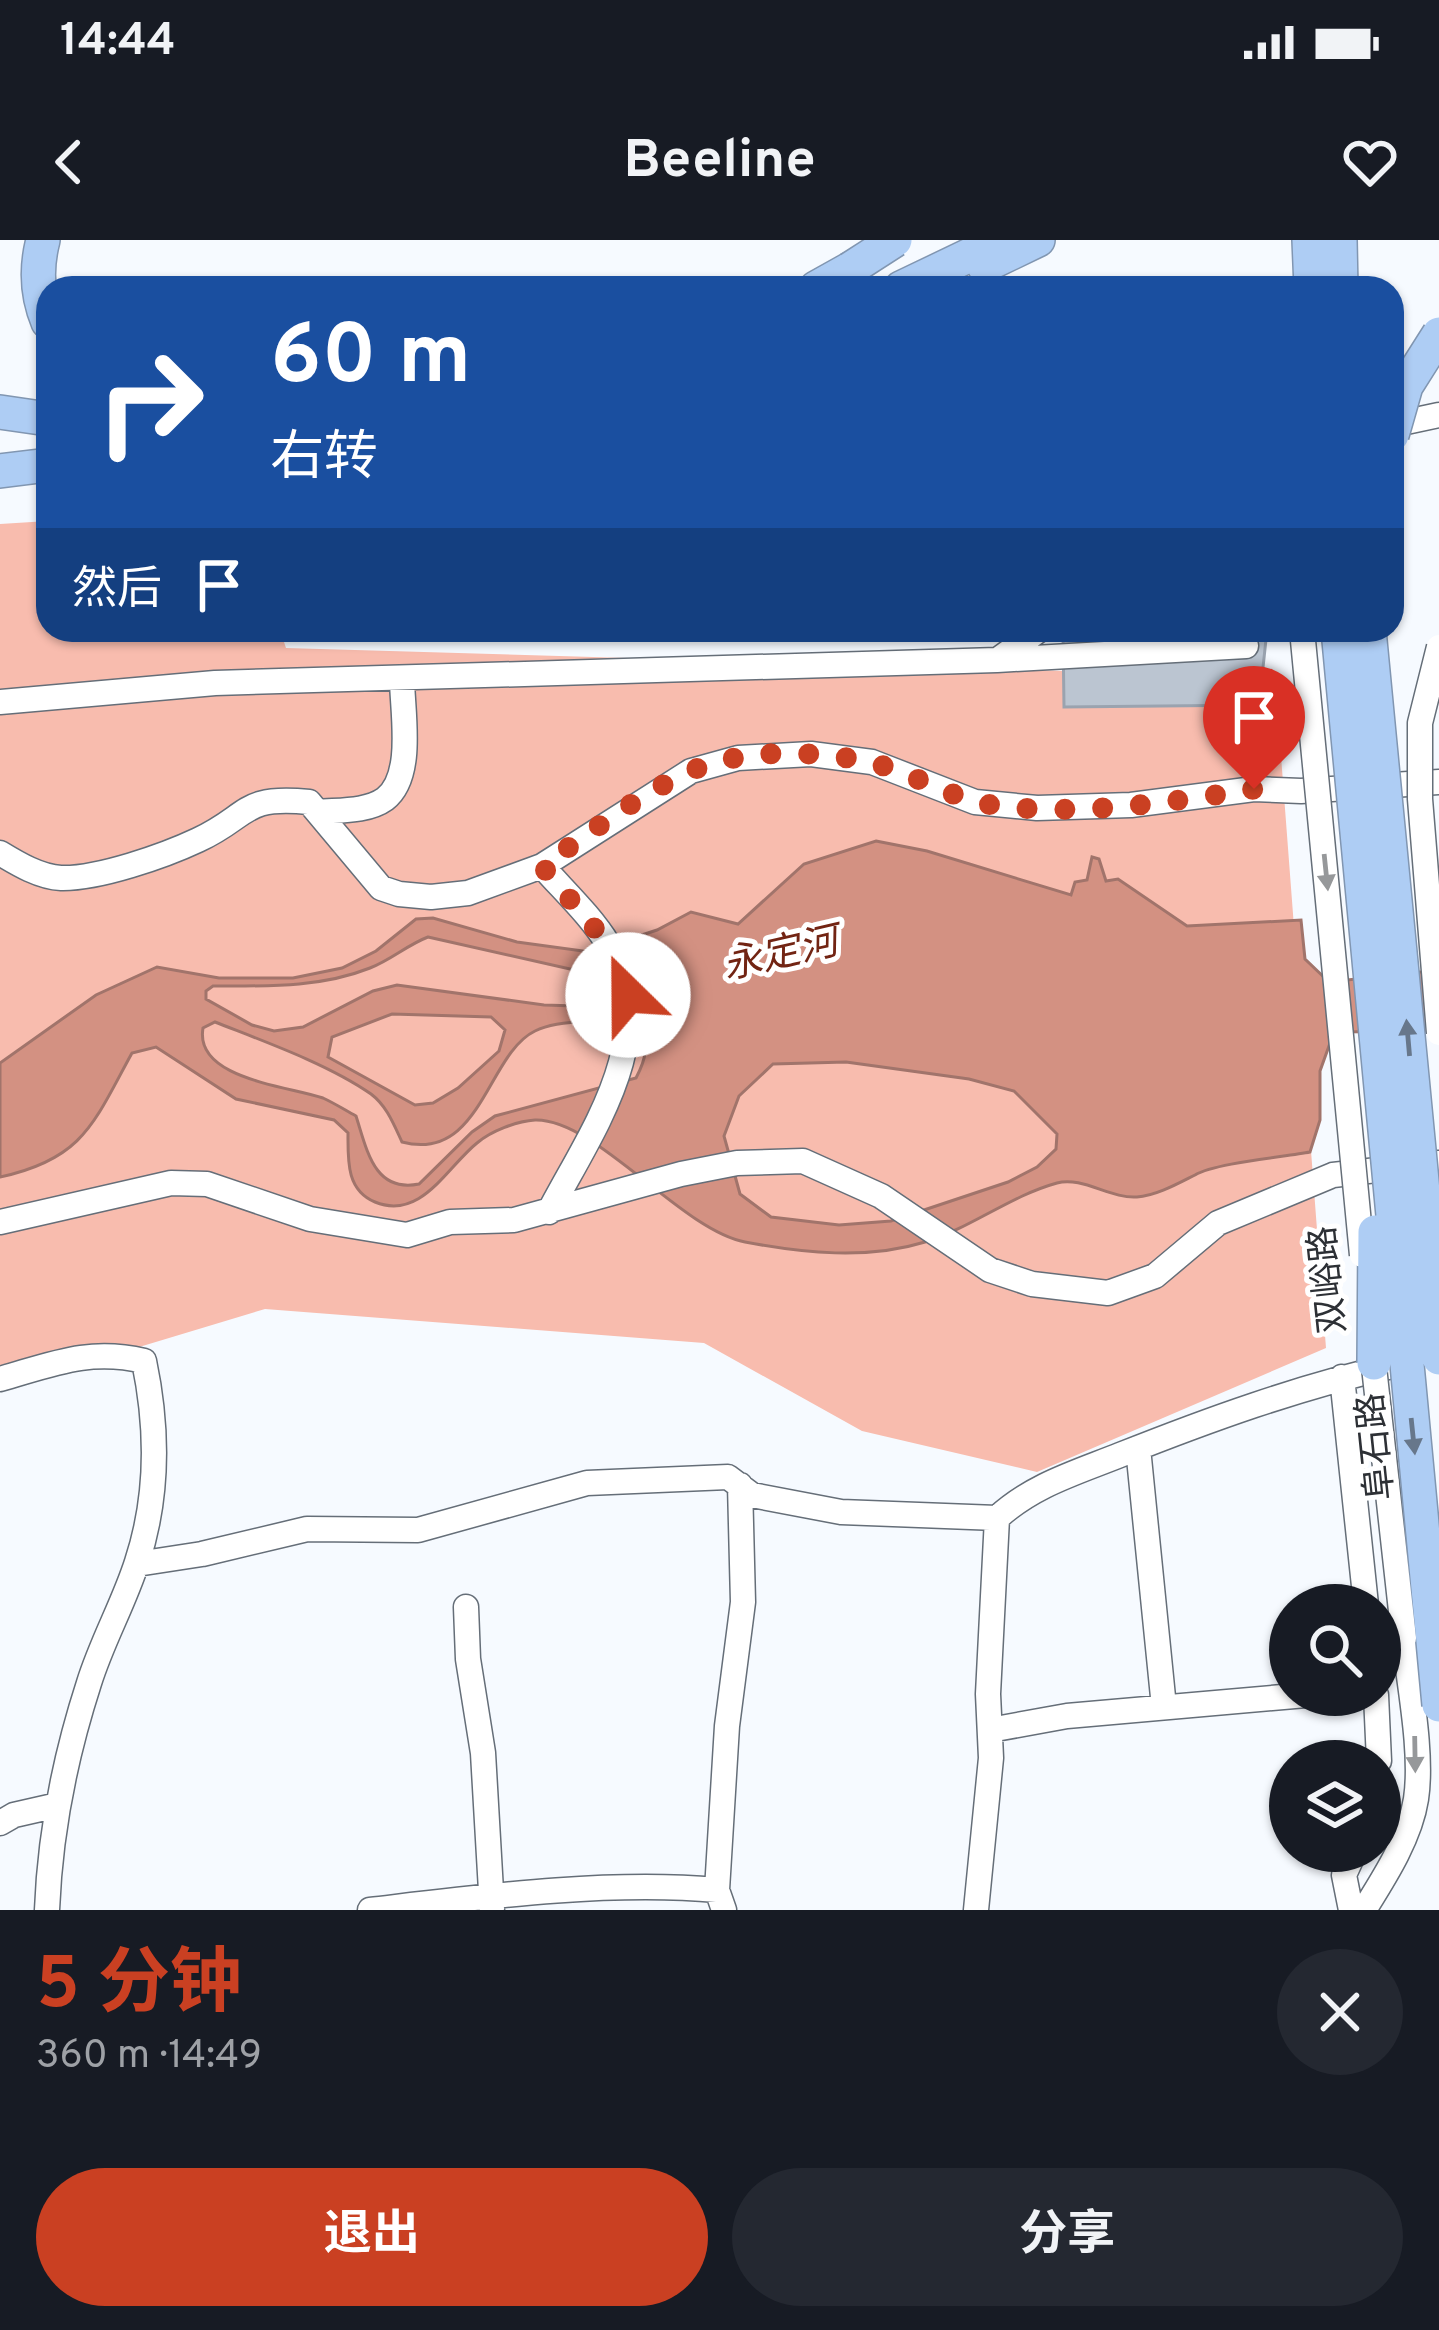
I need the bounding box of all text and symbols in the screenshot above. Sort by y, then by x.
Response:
text: 14:44 [60,14,176,71]
text: Beeline [623,128,816,197]
icon: back [36,129,102,195]
icon: heart [1337,129,1403,195]
text: 60 m [270,307,471,413]
icon: right [72,324,228,480]
text: 右转 [270,426,378,495]
icon: arrive [186,552,252,618]
text: 然后 [72,563,162,620]
pin [1203,666,1305,789]
icon: arrive [1221,684,1287,750]
one-way arrow [1317,854,1336,891]
water label: 永定河 [718,918,850,993]
position arrow [565,932,691,1058]
one-way arrow [1398,1019,1417,1056]
street label: 双峪路 [1301,1223,1358,1336]
street label: 阜石路 [1349,1390,1406,1503]
one-way arrow [1404,1418,1423,1455]
map controls [1269,1584,1401,1872]
button: search [1269,1584,1401,1716]
one-way arrow [1406,1736,1425,1774]
button: layers [1269,1740,1401,1872]
text: 5 分钟 [36,1942,242,2034]
button: close [1277,1949,1403,2075]
text: 360 m · 14:49 [36,2033,262,2082]
button: 退出 [36,2168,708,2306]
button: 分享 [732,2168,1403,2306]

